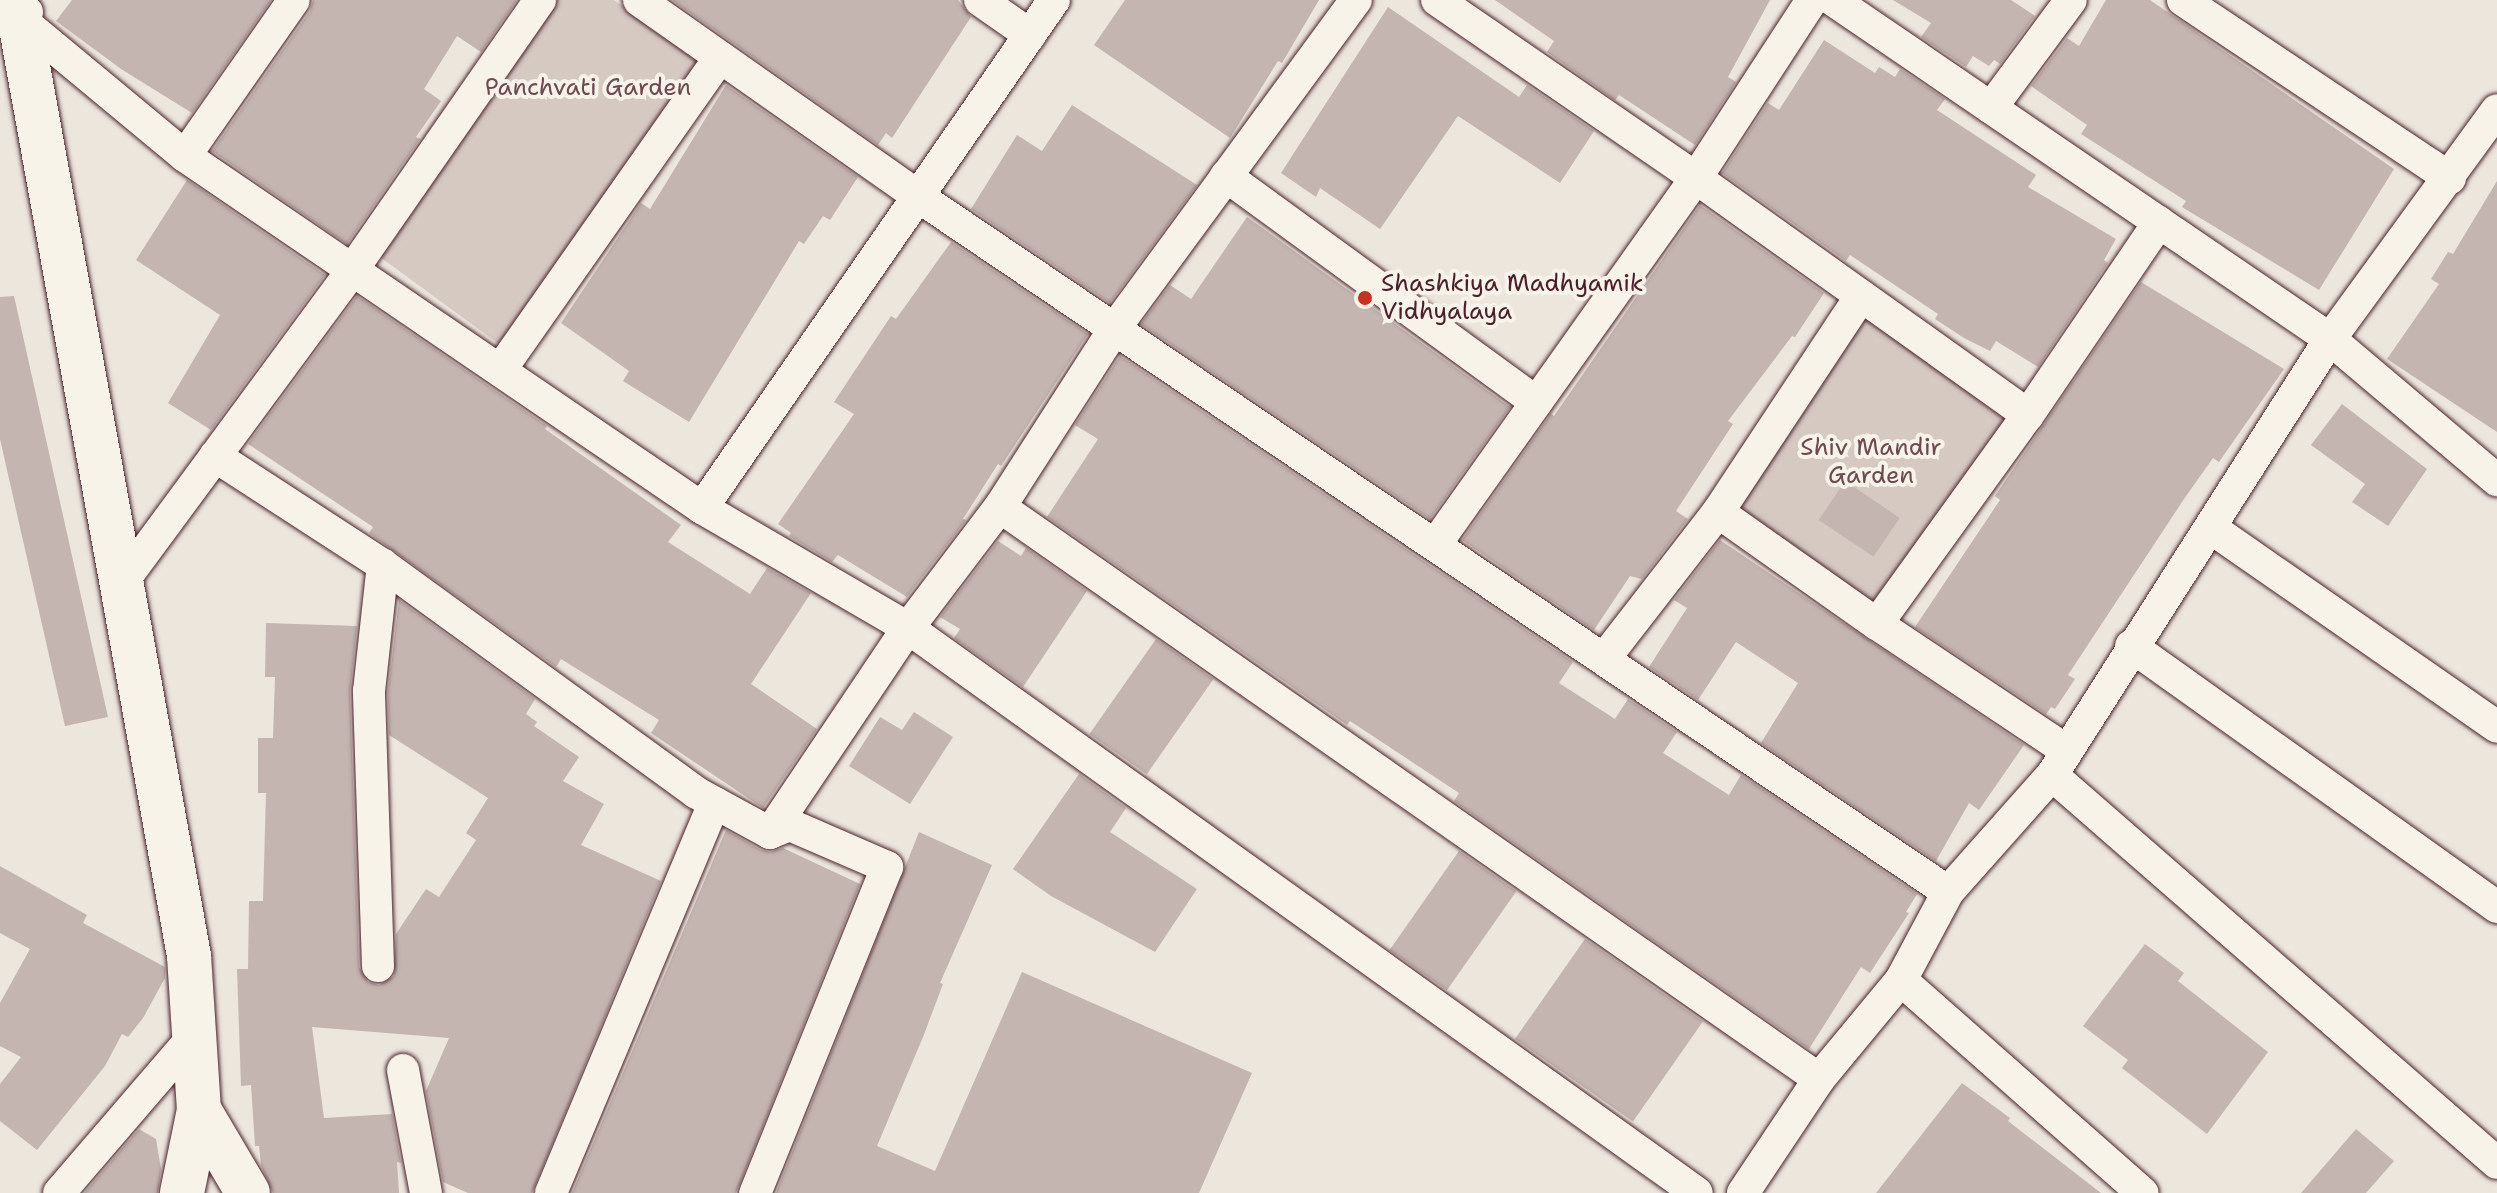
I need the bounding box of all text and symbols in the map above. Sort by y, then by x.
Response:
park label: Panchvati Garden [485,74,691,102]
place label: Shashkiya Madhyamik Vidhyalaya [1381,270,1643,326]
marker: Shashkiya Madhyamik Vidhyalaya [1356,289,1374,307]
park label: Shiv Mandir Garden [1800,434,1942,490]

